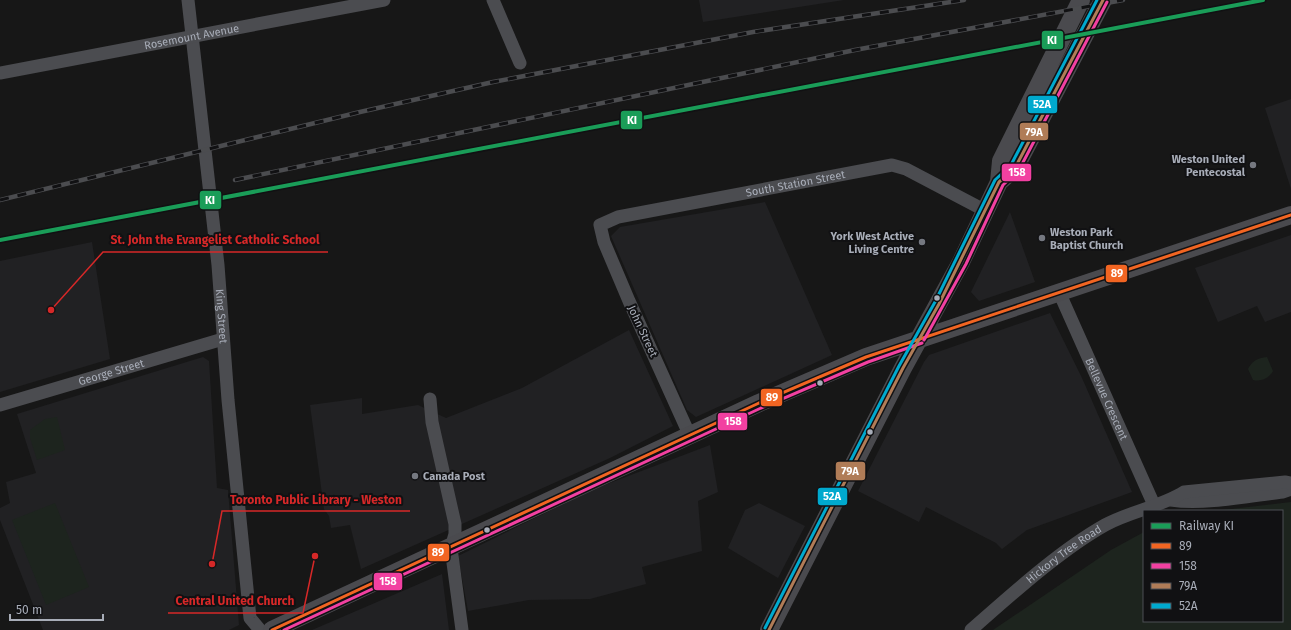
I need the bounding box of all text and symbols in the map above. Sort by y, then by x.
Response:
street label: Rosemount Avenue [143,22,240,52]
line badge: KI [1041,30,1064,50]
text: KI [1047,34,1057,47]
line badge: 52A [1027,95,1058,114]
text: 52A [1033,98,1051,111]
line badge: KI [620,110,643,130]
text: KI [627,114,637,127]
line badge: 79A [1019,122,1049,141]
text: 79A [1025,126,1043,139]
place label: Weston United Pentecostal [1172,153,1246,179]
marker: Weston United Pentecostal [1248,160,1258,170]
line badge: 158 [1001,163,1032,182]
text: 158 [1008,166,1026,179]
street label: South Station Street [745,168,846,200]
line badge: KI [199,190,222,210]
text: KI [205,194,215,207]
place label: Weston Park Baptist Church [1050,226,1123,252]
callout: St. John the Evangelist Catholic School [103,228,328,252]
place label: York West Active Living Centre [829,230,914,256]
text: St. John the Evangelist Catholic School [110,233,320,247]
marker: Weston Park Baptist Church [1037,233,1047,243]
marker: York West Active Living Centre [917,237,927,247]
line badge: 89 [1105,264,1128,283]
text: 89 [1111,267,1123,280]
street label: King Street [213,289,230,344]
unlabelled marker [932,293,942,303]
street label: John Street [625,303,660,359]
street label: Bellevue Crescent [1082,356,1130,442]
street label: George Street [77,357,146,388]
unlabelled marker [815,378,825,388]
line badge: 89 [760,388,783,407]
text: 89 [766,391,778,404]
line badge: 158 [717,412,748,431]
text: 158 [724,415,742,428]
unlabelled marker [865,427,875,437]
line badge: 79A [835,461,866,481]
text: 79A [841,465,859,478]
place label: Canada Post [423,470,486,483]
marker: Canada Post [410,471,420,481]
callout: Toronto Public Library - Weston [222,487,410,511]
line badge: 52A [817,487,848,506]
text: 52A [823,490,841,503]
text: Toronto Public Library - Weston [230,493,402,507]
legend [1143,510,1283,622]
text: Railway KI [1179,519,1234,533]
street label: Hickory Tree Road [1024,523,1104,586]
unlabelled marker [482,525,492,535]
text: 89 [1179,539,1192,553]
line badge: 89 [427,543,450,562]
text: 89 [432,546,444,559]
text: 158 [1179,559,1197,573]
line badge: 158 [373,572,403,591]
text: 158 [379,575,397,588]
text: 79A [1179,579,1197,593]
callout: Central United Church [168,589,303,613]
text: Central United Church [176,594,295,608]
scale bar [10,596,103,622]
text: 52A [1179,599,1198,613]
text: 50 m [16,603,42,617]

